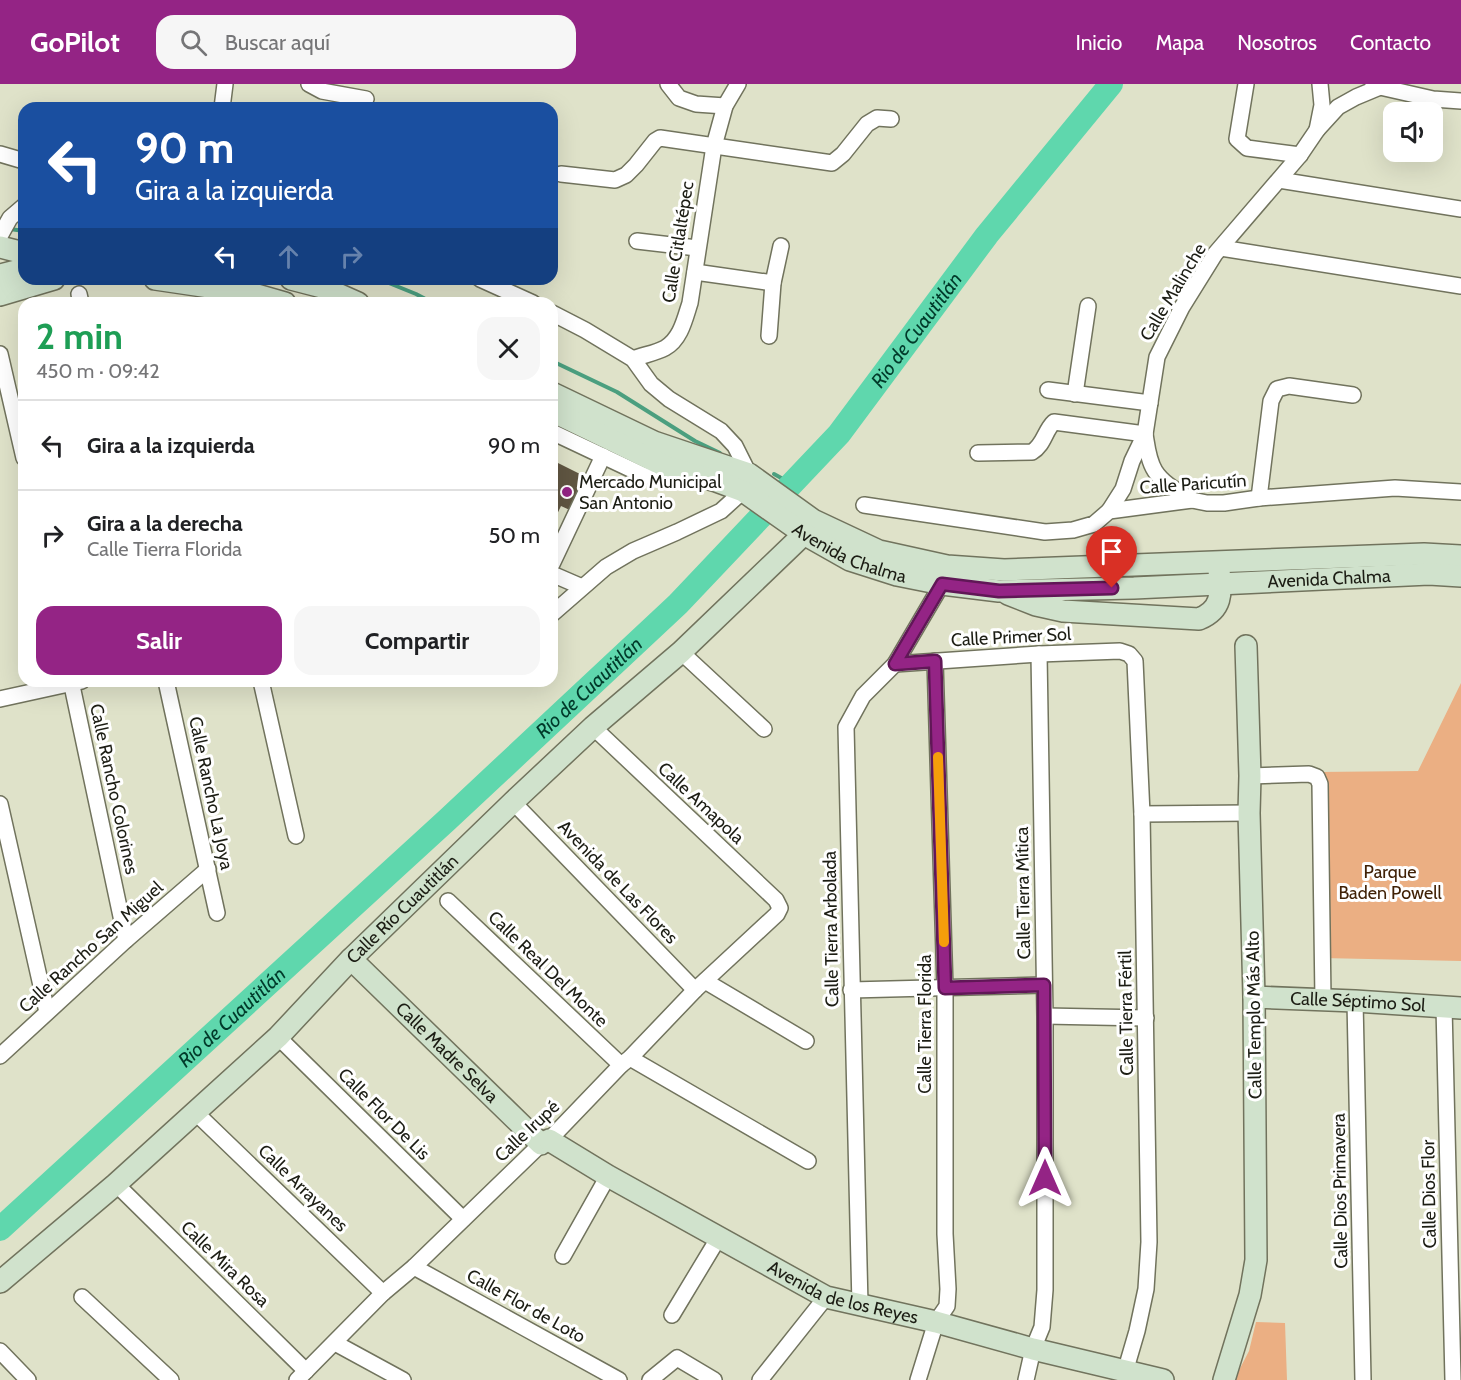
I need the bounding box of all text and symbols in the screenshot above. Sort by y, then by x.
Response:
search box [156,15,576,69]
text: GoPilot [30,25,120,59]
icon: search [177,26,210,59]
text: Buscar aquí [225,29,330,56]
text: Inicio [1075,30,1122,55]
text: Mapa [1155,30,1204,55]
text: Nosotros [1237,30,1317,55]
text: Contacto [1350,30,1431,55]
map controls [1383,102,1443,162]
button: sound [1383,102,1443,162]
text: 90 m [135,122,234,174]
icon: left [36,126,114,204]
text: Gira a la izquierda [135,174,334,207]
street label: Calle Citlaltépec [658,180,698,304]
street label: Calle Malinche [1135,239,1211,345]
icon: left [209,240,242,273]
icon: ahead [272,240,305,273]
icon: right [335,240,368,273]
water label: Rio de Cuautitlán [866,268,967,392]
text: 2 min [36,314,123,358]
button: close [477,317,540,380]
text: 450 m · 09:42 [36,359,160,383]
icon: left [36,429,69,462]
text: Gira a la izquierda [87,432,255,459]
text: 90 m [488,432,540,459]
street label: Calle Paricutín [1139,469,1247,499]
place label: Mercado Municipal San Antonio [579,471,722,514]
marker: Mercado Municipal San Antonio [560,485,574,499]
text: Gira a la derecha [87,510,243,537]
street label: Avenida Chalma [788,518,908,588]
icon: right [36,519,69,552]
text: 50 m [488,522,540,549]
pin [1086,526,1137,588]
icon: arrive [1095,535,1128,568]
text: Calle Tierra Florida [87,537,242,561]
street label: Avenida Chalma [1267,565,1391,593]
button: Salir [36,606,282,675]
button: Compartir [294,606,540,675]
street label: Calle Primer Sol [950,623,1072,651]
water label: Rio de Cuautitlán [530,632,647,743]
street label: Calle Rancho Colorines [85,702,143,876]
street label: Calle Rancho La Joya [184,714,238,872]
street label: Calle Amapola [653,758,749,849]
street label: Avenida de Las Flores [553,816,683,948]
street label: Calle Tierra Mítica [1011,826,1035,960]
street label: Calle Río Cuautitlán [342,850,463,968]
street label: Calle Tierra Arbolada [819,850,843,1007]
park label: Parque Baden Powell [1338,861,1442,904]
street label: Calle Rancho San Miguel [14,876,168,1017]
street label: Calle Real Del Monte [484,906,612,1032]
street label: Calle Templo Más Alto [1242,931,1266,1099]
street label: Calle Tierra Fértil [1114,949,1138,1076]
street label: Calle Tierra Florida [914,954,936,1094]
water label: Rio de Cuautitlán [173,962,290,1072]
street label: Calle Séptimo Sol [1290,987,1427,1017]
street label: Calle Madre Selva [391,998,503,1108]
street label: Calle Flor De Lis [333,1063,435,1165]
street label: Calle Irupé [490,1096,564,1166]
street label: Calle Dios Primavera [1328,1113,1352,1269]
street label: Calle Dios Flor [1417,1139,1441,1249]
street label: Calle Arrayanes [254,1140,352,1236]
position arrow [1013,1146,1077,1210]
street label: Calle Mira Rosa [176,1216,274,1312]
street label: Avenida de los Reyes [764,1256,920,1329]
street label: Calle Flor de Loto [463,1264,589,1348]

